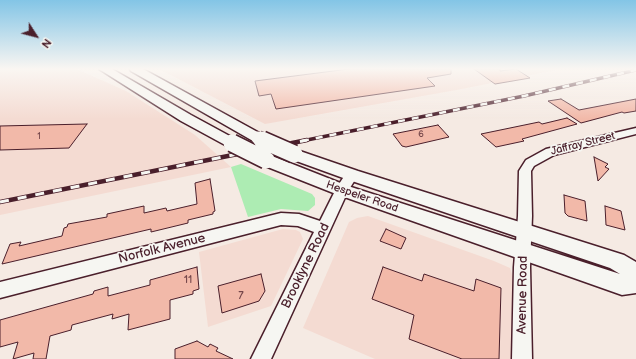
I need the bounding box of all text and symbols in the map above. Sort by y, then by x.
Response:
north arrow [16,16,56,56]
text: N [38,36,54,51]
house number: 6 [418,130,424,140]
street label: Jaffray Street [549,130,617,158]
house number: 1 [37,132,41,142]
street label: Hespeler Road [324,178,400,216]
street label: Brooklyne Road [279,221,333,311]
street label: Norfolk Avenue [117,231,207,267]
street label: Avenue Road [515,256,531,334]
house number: 11 [184,273,192,287]
house number: 7 [238,289,244,303]

